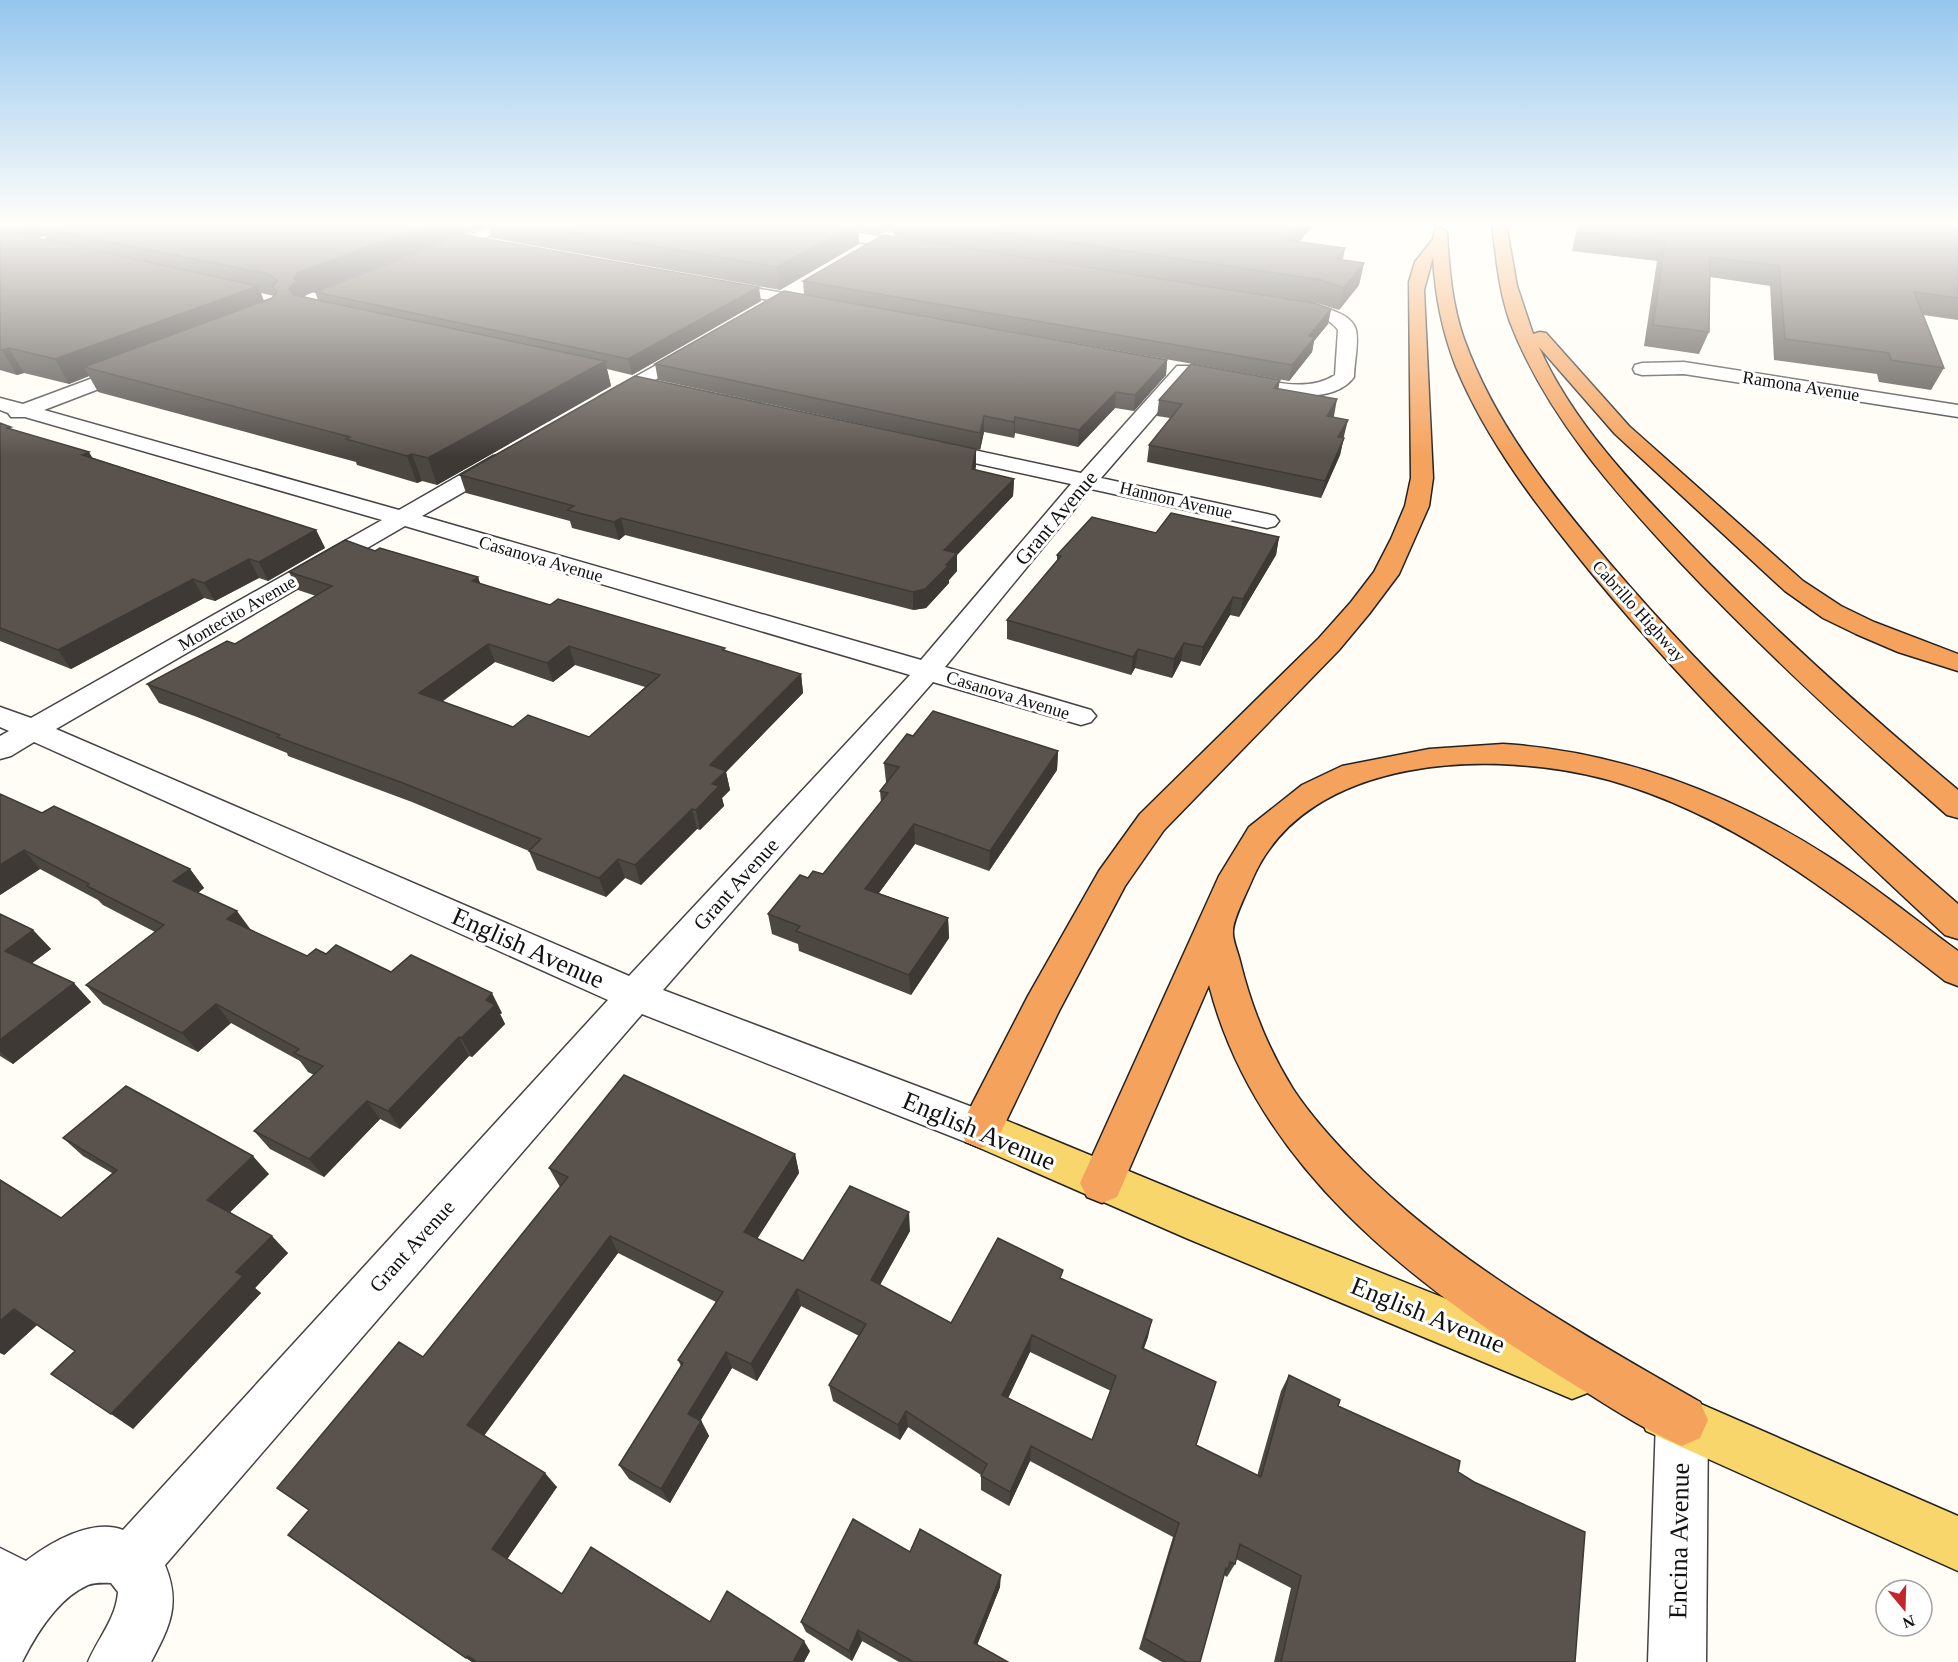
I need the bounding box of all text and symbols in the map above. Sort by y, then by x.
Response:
street label: Ramona Avenue [1741,367,1861,405]
street label: Grant Avenue [1010,466,1102,570]
street label: Hannon Avenue [1118,477,1234,523]
street label: Casanova Avenue [477,532,605,586]
street label: Cabrillo Highway [1588,556,1690,666]
street label: Montecito Avenue [175,571,299,655]
street label: Casanova Avenue [944,667,1072,723]
street label: Grant Avenue [688,833,784,935]
street label: English Avenue [447,902,609,994]
street label: English Avenue [898,1086,1060,1176]
street label: Grant Avenue [364,1195,460,1297]
street label: English Avenue [1347,1271,1509,1359]
street label: Encina Avenue [1663,1463,1695,1619]
north arrow [1874,1578,1934,1638]
text: N [1900,1612,1917,1632]

